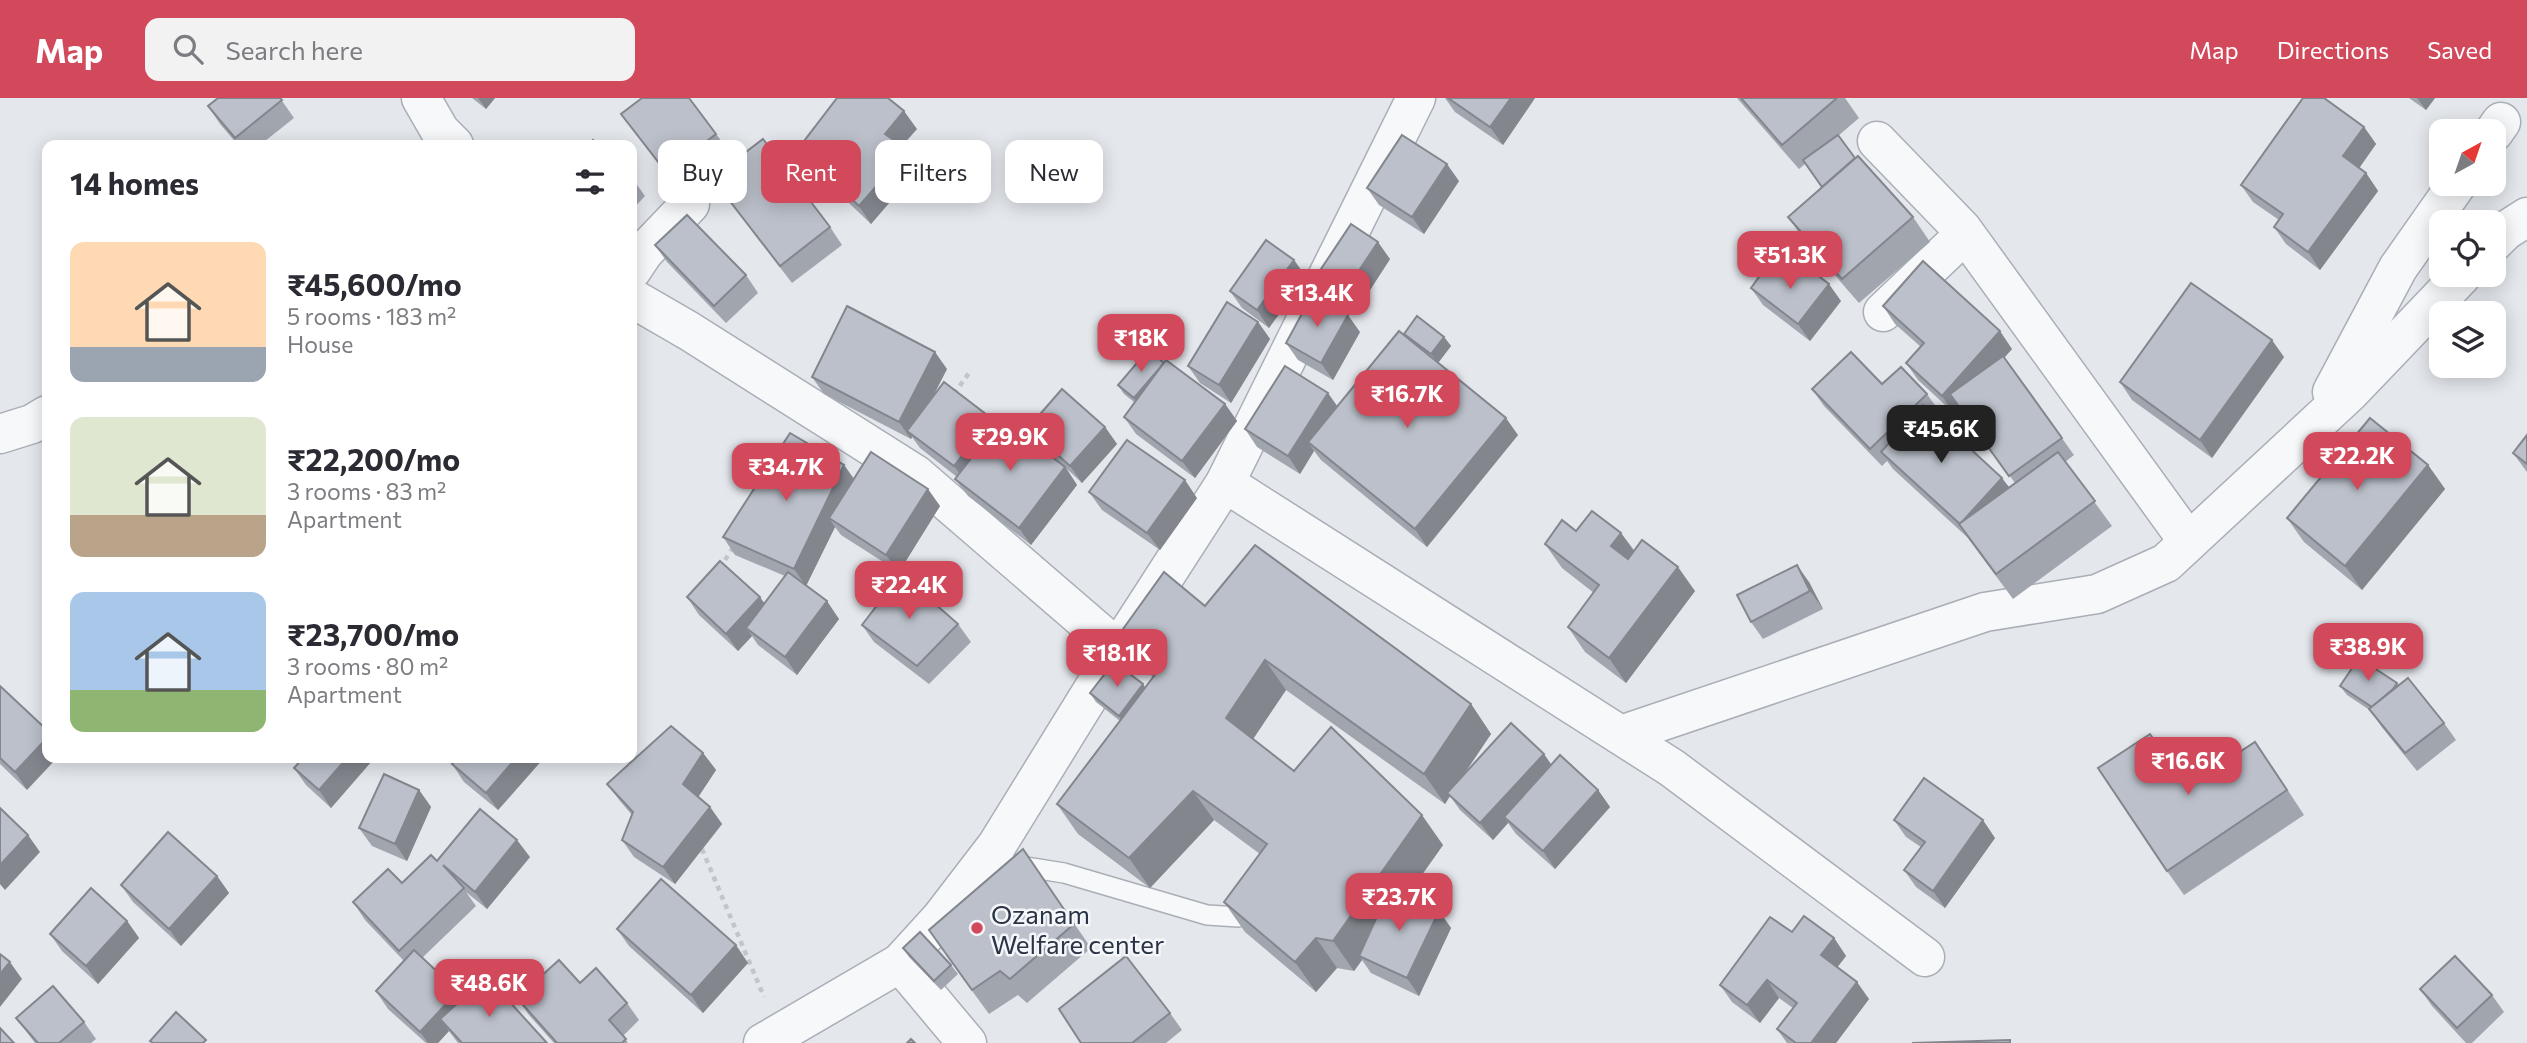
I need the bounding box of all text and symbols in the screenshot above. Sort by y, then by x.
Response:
search box [145,18,635,81]
text: Map [35,29,103,70]
icon: search [169,30,207,68]
text: Search here [225,34,363,65]
text: Map [2189,35,2239,64]
text: Directions [2277,35,2389,64]
text: Saved [2427,35,2492,64]
north arrow [2429,119,2506,196]
map controls [2429,119,2506,378]
chip: Buy [658,140,747,203]
chip: Rent [761,140,861,203]
chip: Filters [875,140,991,203]
chip: New [1005,140,1103,203]
icon: filters [571,163,609,201]
text: 14 homes [70,164,199,201]
button: locate [2429,210,2506,287]
pin: ₹51.3K [1733,232,1847,291]
text: ₹51.3K [1753,240,1827,268]
text: ₹45,600/mo [287,265,462,302]
icon: home [126,270,210,354]
pin: ₹13.4K [1260,270,1374,329]
text: ₹13.4K [1280,278,1354,306]
button: layers [2429,301,2506,378]
text: 5 rooms · 183 m² [287,302,456,330]
pin: ₹18K [1100,314,1182,374]
text: ₹18K [1114,323,1168,351]
text: House [287,330,353,358]
pin: ₹16.7K [1350,370,1464,430]
text: ₹16.7K [1370,379,1444,407]
pin: ₹45.6K [1884,406,1998,465]
pin: ₹29.9K [953,414,1067,473]
text: ₹45.6K [1903,414,1979,442]
text: ₹29.9K [971,422,1049,450]
pin: ₹22.2K [2300,432,2414,492]
text: ₹22,200/mo [287,440,460,477]
text: ₹22.2K [2319,441,2395,469]
pin: ₹34.7K [729,444,843,503]
icon: home [126,445,210,529]
text: ₹34.7K [748,452,824,480]
text: 3 rooms · 83 m² [287,477,446,505]
text: Apartment [287,505,402,533]
pin: ₹22.4K [852,561,966,621]
text: ₹22.4K [871,570,947,598]
text: ₹23,700/mo [287,615,459,652]
icon: home [126,620,210,704]
pin: ₹38.9K [2311,624,2425,683]
pin: ₹18.1K [1060,630,1174,689]
text: ₹38.9K [2329,632,2407,660]
text: ₹18.1K [1082,638,1152,666]
text: 3 rooms · 80 m² [287,652,448,680]
text: Apartment [287,680,402,708]
pin: ₹16.6K [2131,738,2245,797]
text: ₹16.6K [2151,746,2225,774]
pin: ₹23.7K [1342,874,1456,933]
text: ₹23.7K [1362,882,1436,910]
place label: Ozanam Welfare center [991,898,1164,959]
marker: Ozanam Welfare center [969,920,985,936]
pin: ₹48.6K [432,960,546,1019]
text: ₹48.6K [450,968,528,996]

